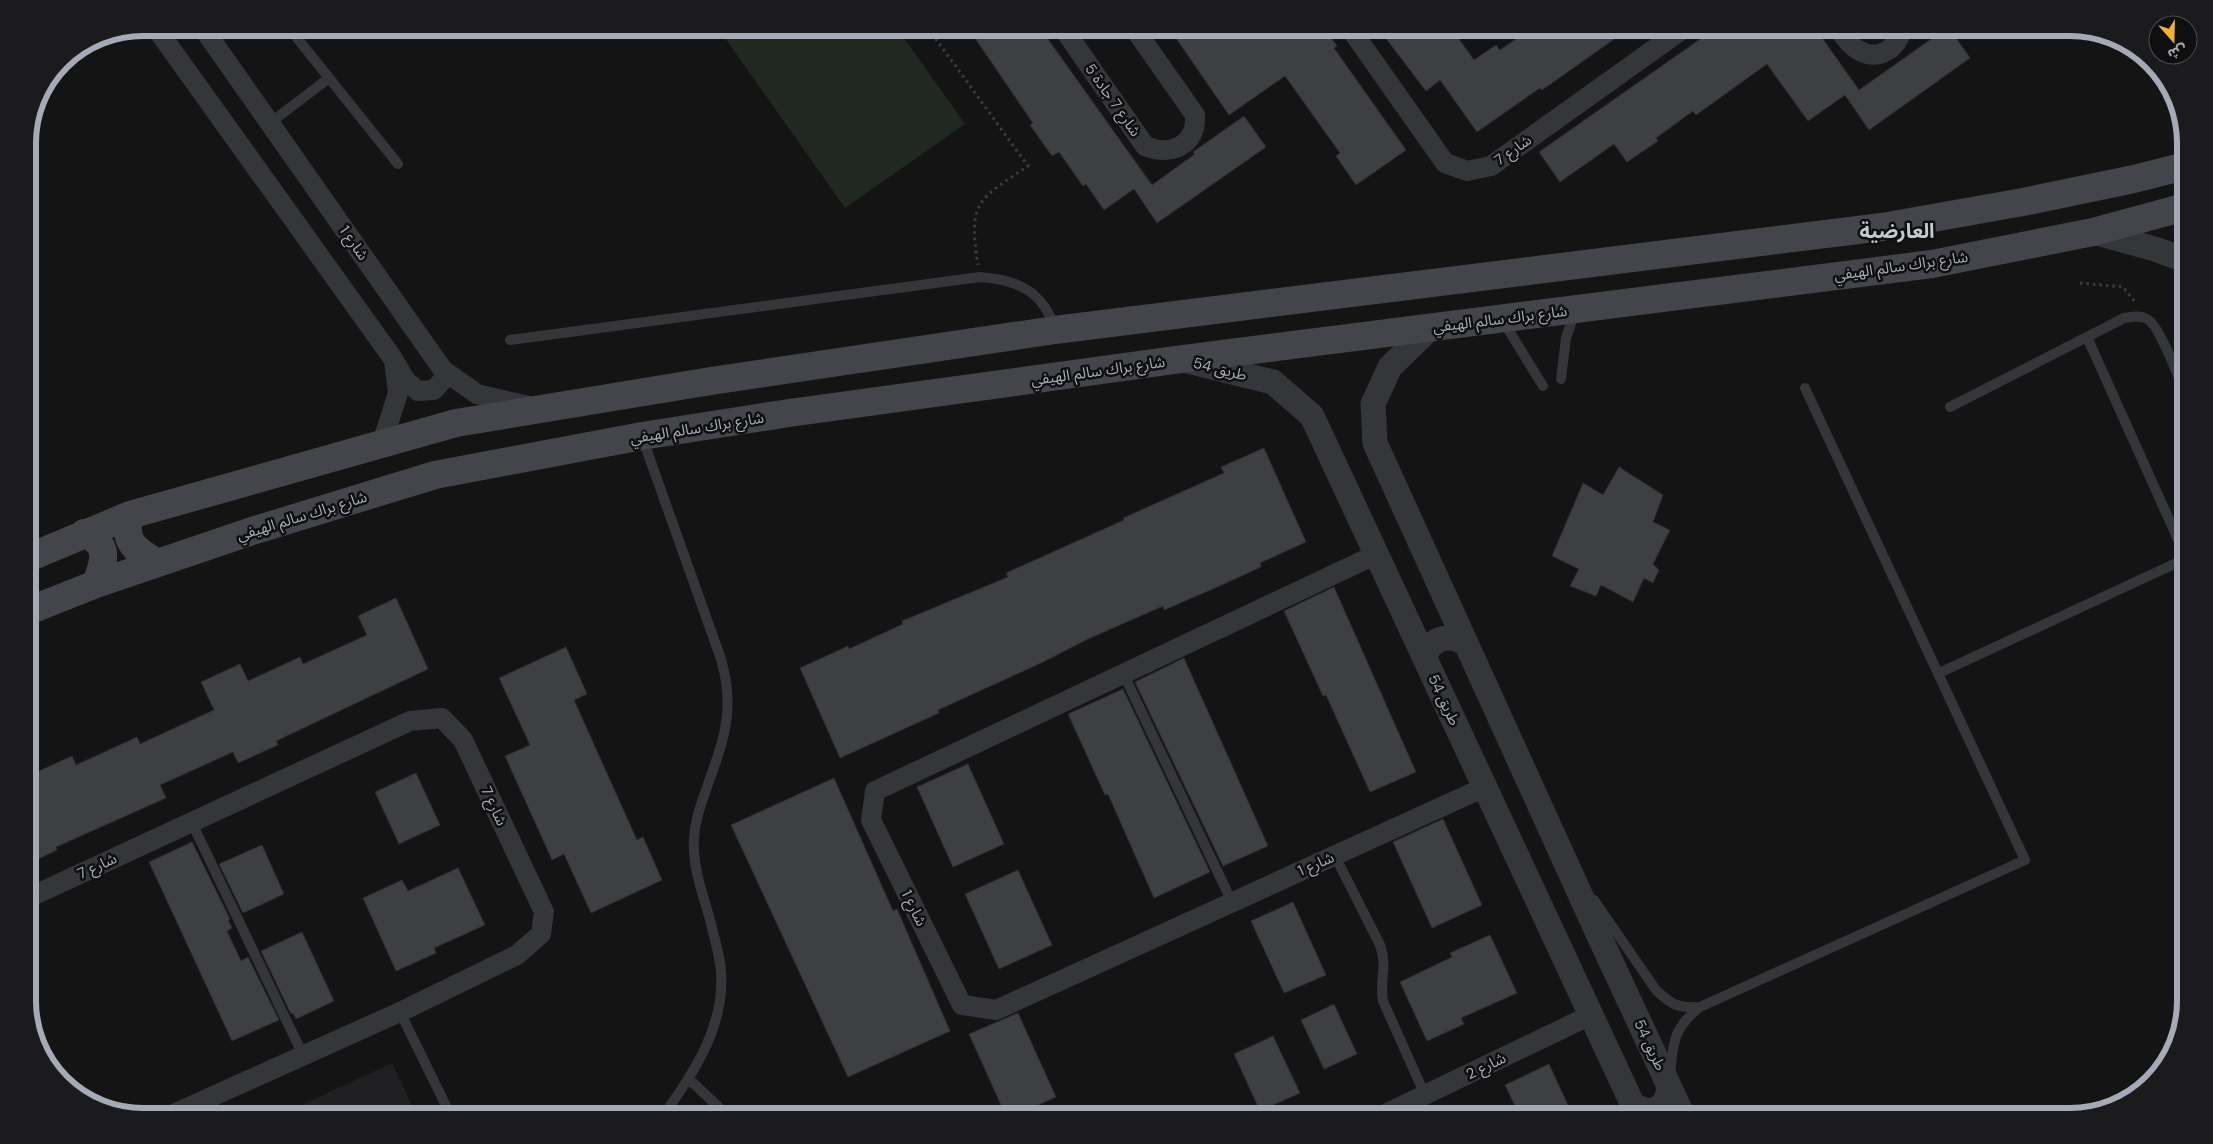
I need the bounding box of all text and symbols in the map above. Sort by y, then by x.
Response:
north arrow [2148,15,2198,65]
text: ش [2165,40,2190,64]
street label: شارع 7 جادة 5 [1079,60,1146,142]
street label: شارع 7 [1490,130,1537,172]
district label: العارضية [1859,218,1935,244]
street label: شارع 1 [333,222,373,266]
street label: شارع براك سالم الهيفي [1833,247,1970,287]
street label: شارع براك سالم الهيفي [1432,301,1569,339]
street label: شارع براك سالم الهيفي [1030,352,1167,392]
street label: طريق 54 [1191,353,1249,385]
street label: شارع براك سالم الهيفي [629,408,766,450]
street label: شارع براك سالم الهيفي [234,487,370,547]
street label: طريق 54 [1423,671,1465,729]
street label: شارع 7 [474,783,512,830]
street label: شارع 1 [1295,847,1338,883]
street label: شارع 7 [74,848,121,886]
street label: شارع 1 [895,887,931,931]
street label: طريق 54 [1629,1016,1671,1074]
street label: شارع 2 [1463,1048,1510,1086]

